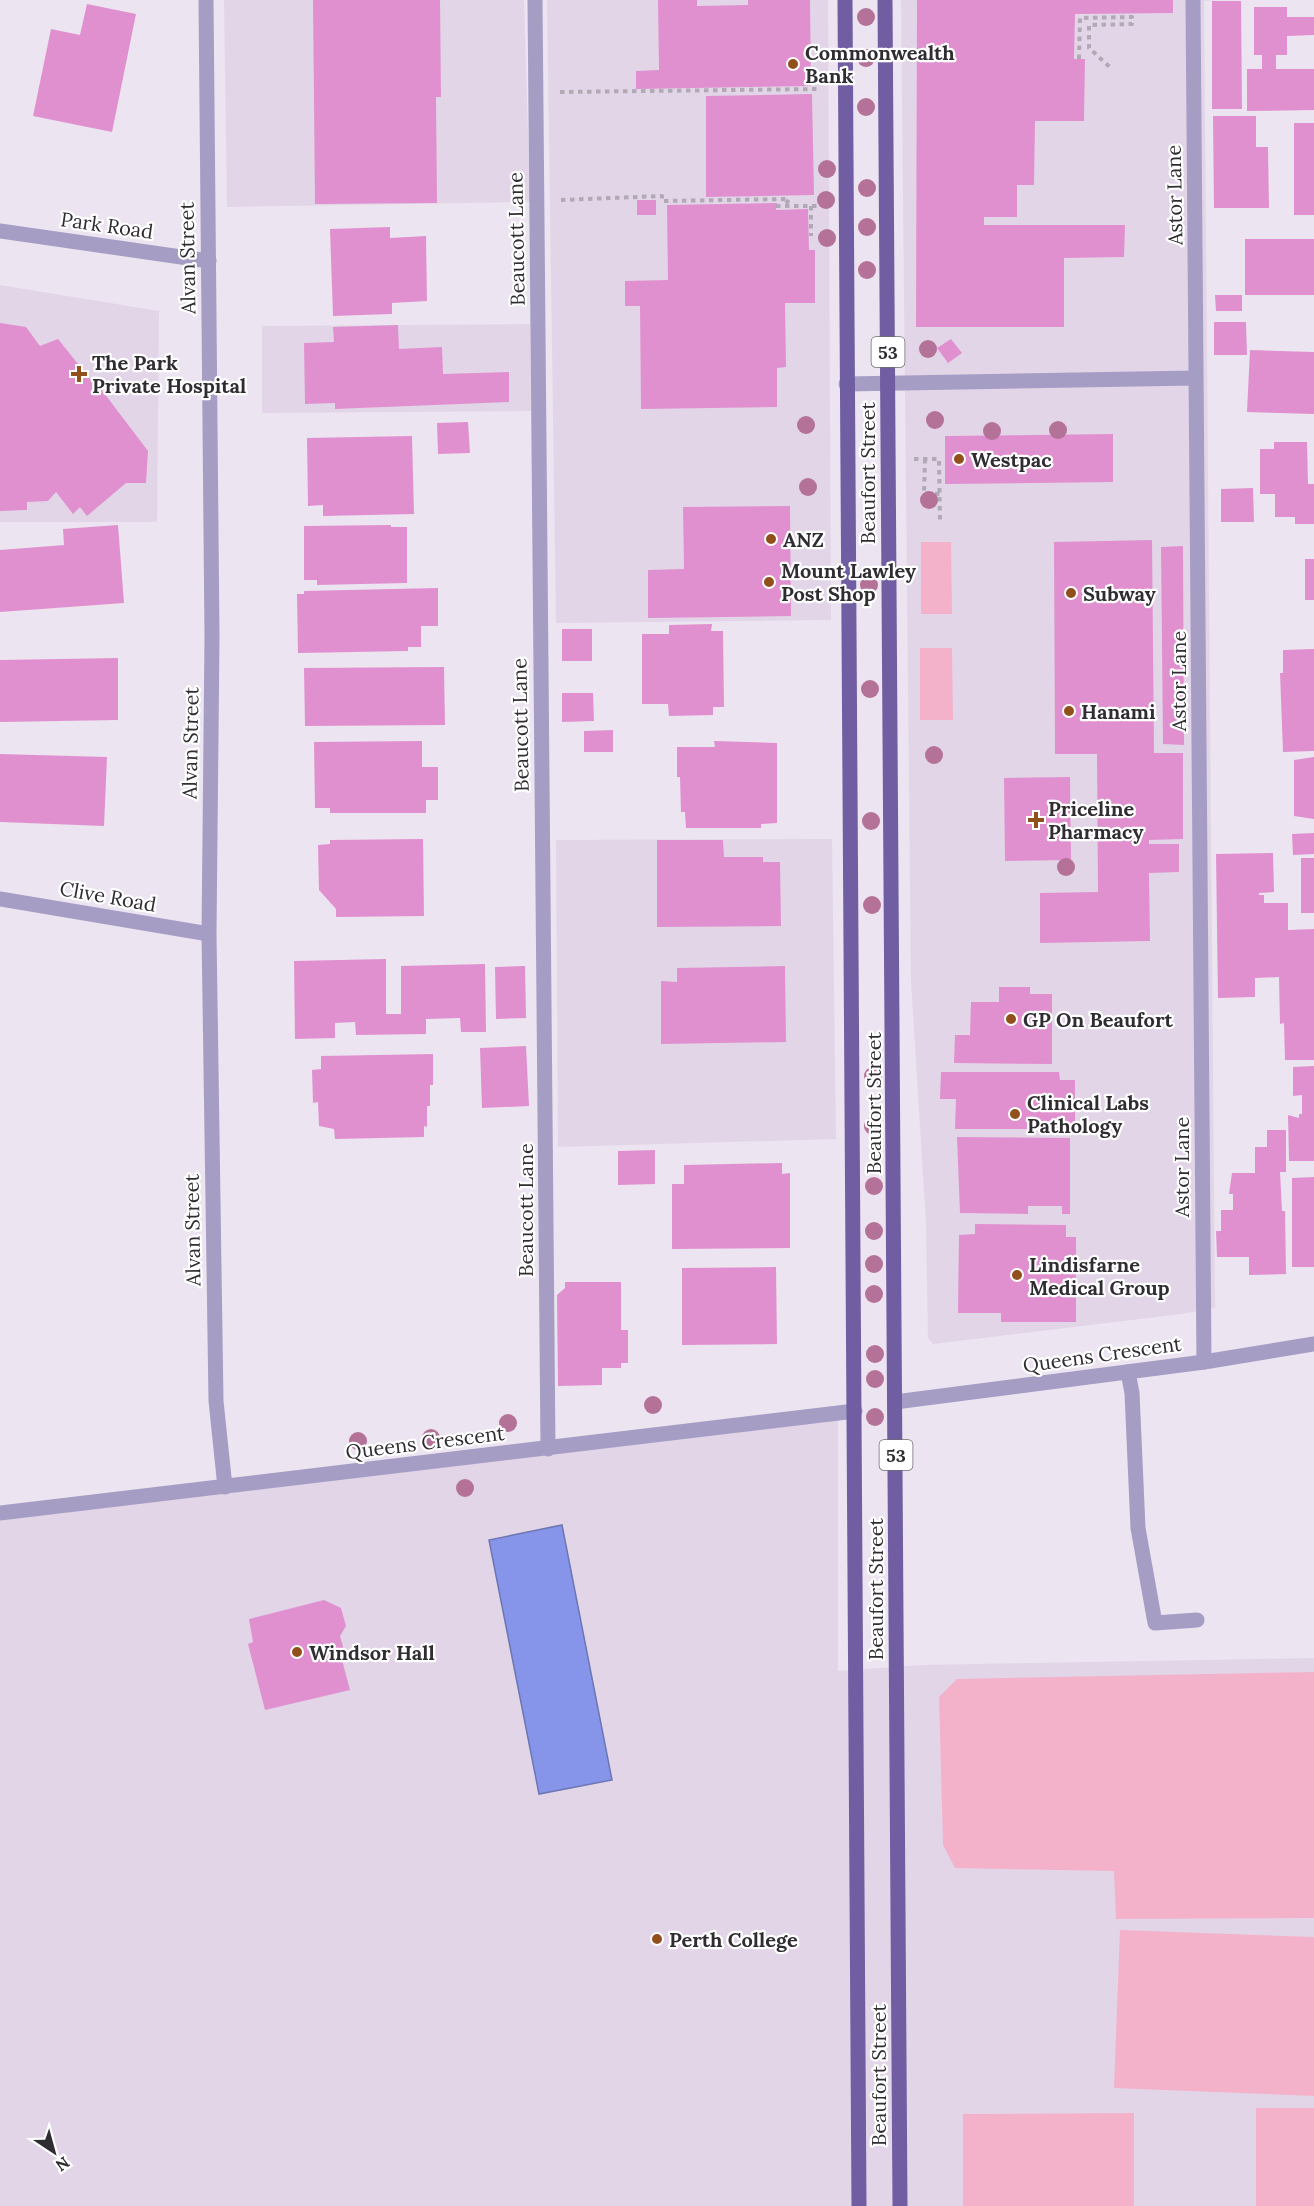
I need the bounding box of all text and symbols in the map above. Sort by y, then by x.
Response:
place label: Commonwealth Bank [805,40,955,88]
marker: Commonwealth Bank [786,57,800,71]
street label: Astor Lane [1161,144,1187,246]
street label: Beaucott Lane [502,172,530,306]
street label: Alvan Street [174,201,200,315]
street label: Park Road [59,206,155,244]
road number: 53 [872,337,904,367]
place label: The Park Private Hospital [92,350,246,398]
marker: The Park Private Hospital [70,365,88,383]
street label: Beaufort Street [855,402,880,544]
place label: Westpac [971,447,1052,472]
marker: Westpac [952,452,966,466]
place label: ANZ [783,527,824,552]
marker: ANZ [764,532,778,546]
place label: Mount Lawley Post Shop [781,558,916,606]
marker: Mount Lawley Post Shop [762,575,776,589]
place label: Subway [1083,581,1156,606]
marker: Subway [1064,586,1078,600]
street label: Astor Lane [1166,631,1191,732]
street label: Beaucott Lane [506,658,534,792]
street label: Alvan Street [177,686,203,800]
place label: Hanami [1081,699,1156,724]
marker: Hanami [1062,704,1076,718]
place label: Priceline Pharmacy [1048,796,1143,844]
marker: Priceline Pharmacy [1029,813,1043,827]
street label: Clive Road [58,875,158,917]
place label: GP On Beaufort [1023,1007,1174,1032]
marker: GP On Beaufort [1004,1012,1018,1026]
street label: Beaufort Street [861,1032,886,1174]
place label: Clinical Labs Pathology [1027,1090,1149,1138]
marker: Clinical Labs Pathology [1008,1107,1022,1121]
street label: Astor Lane [1169,1117,1194,1218]
street label: Beaucott Lane [513,1143,538,1277]
street label: Alvan Street [179,1173,205,1287]
place label: Lindisfarne Medical Group [1029,1252,1170,1300]
marker: Lindisfarne Medical Group [1010,1268,1024,1282]
street label: Queens Crescent [1021,1330,1183,1377]
street label: Queens Crescent [344,1420,506,1464]
road number: 53 [880,1440,912,1470]
street label: Beaufort Street [863,1518,888,1660]
place label: Windsor Hall [309,1640,435,1665]
marker: Windsor Hall [290,1645,304,1659]
place label: Perth College [669,1927,798,1952]
marker: Perth College [650,1932,664,1946]
street label: Beaufort Street [866,2004,891,2146]
north arrow [24,2122,84,2182]
text: N [52,2152,74,2176]

